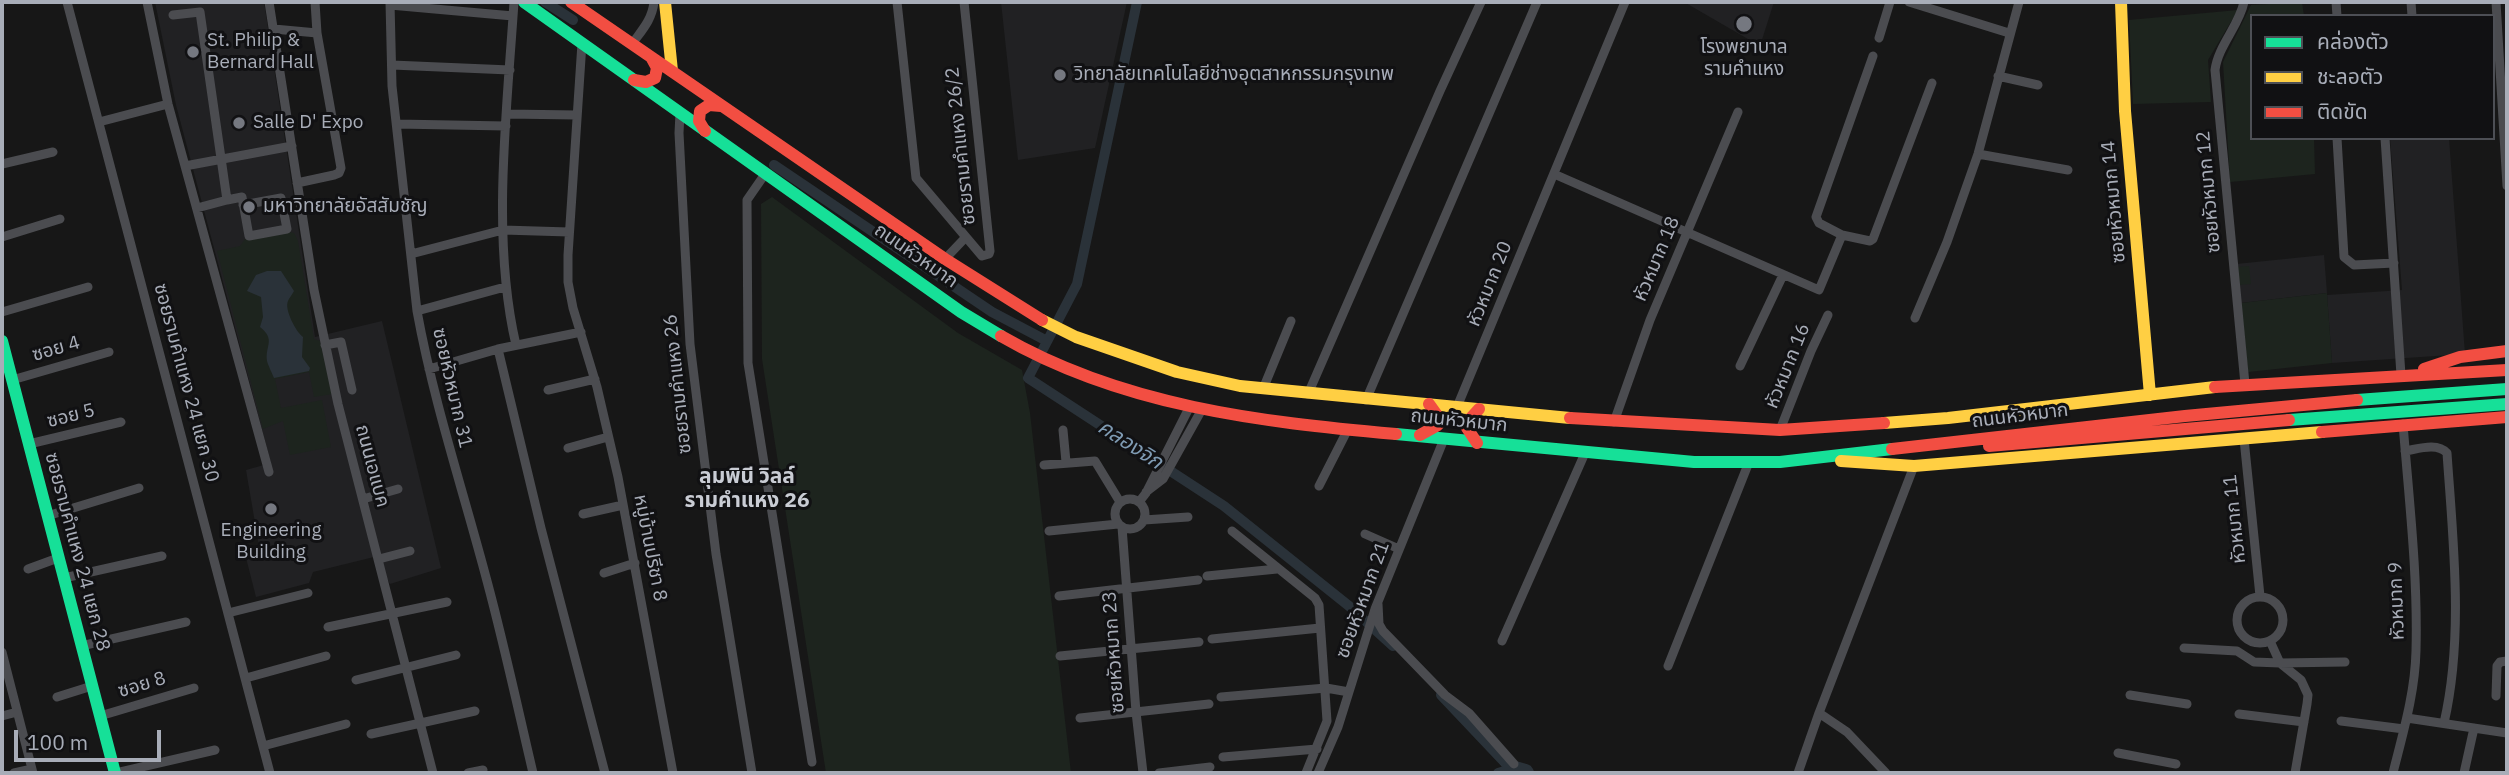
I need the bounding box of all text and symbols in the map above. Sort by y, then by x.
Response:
marker: โรงพยาบาล รามคำแหง [1734,14,1754,34]
legend [2250,14,2495,140]
text: คล่องตัว [2317,27,2389,55]
place label: St. Philip & Bernard Hall [207,30,314,74]
place label: โรงพยาบาล รามคำแหง [1700,37,1788,81]
marker: St. Philip & Bernard Hall [185,44,201,60]
text: ชะลอตัว [2317,62,2383,90]
place label: วิทยาลัยเทคโนโลยีช่างอุตสาหกรรมกรุงเทพ [1074,64,1394,86]
street label: ซอยรามคำแหง 26/2 [941,66,981,226]
marker: วิทยาลัยเทคโนโลยีช่างอุตสาหกรรมกรุงเทพ [1052,67,1068,83]
text: ติดขัด [2317,97,2368,125]
place label: Salle D' Expo [253,112,363,134]
marker: Salle D' Expo [231,115,247,131]
street label: ซอยหัวหมาก 12 [2192,130,2226,254]
street label: ซอยหัวหมาก 14 [2097,140,2131,264]
place label: มหาวิทยาลัยอัสสัมชัญ [263,196,428,218]
marker: มหาวิทยาลัยอัสสัมชัญ [241,199,257,215]
street label: หัวหมาก 18 [1629,213,1685,305]
street label: ถนนหัวหมาก [870,219,962,293]
street label: หัวหมาก 20 [1463,238,1517,330]
street label: ซอยรามคำแหง 24 แยก 30 [148,281,224,485]
street label: ซอยรามคำแหง 26 [659,313,697,455]
street label: หัวหมาก 16 [1761,320,1815,412]
street label: ซอยหัวหมาก 31 [427,326,477,450]
street label: ซอย 4 [29,331,83,367]
street label: ซอย 5 [45,399,97,433]
street label: ถนนหัวหมาก [1970,399,2070,433]
street label: ถนนหัวหมาก [1409,405,1509,437]
water label: คลองจิก [1093,415,1167,475]
street label: ถนนเอแบค [350,422,394,510]
street label: ซอยรามคำแหง 24 แยก 28 [39,450,115,654]
district label: ลุมพินี วิลล์ รามคำแหง 26 [685,464,809,514]
street label: หัวหมาก 11 [2219,473,2251,565]
street label: หมู่บ้านปรีชา 8 [628,493,672,603]
marker: Engineering Building [263,501,279,517]
place label: Engineering Building [221,520,321,564]
street label: ซอยหัวหมาก 21 [1331,539,1395,661]
street label: หัวหมาก 9 [2384,561,2410,641]
street label: ซอยหัวหมาก 23 [1098,590,1130,714]
street label: ซอย 8 [115,667,169,703]
scale bar [18,716,164,760]
text: 100 m [27,728,88,756]

